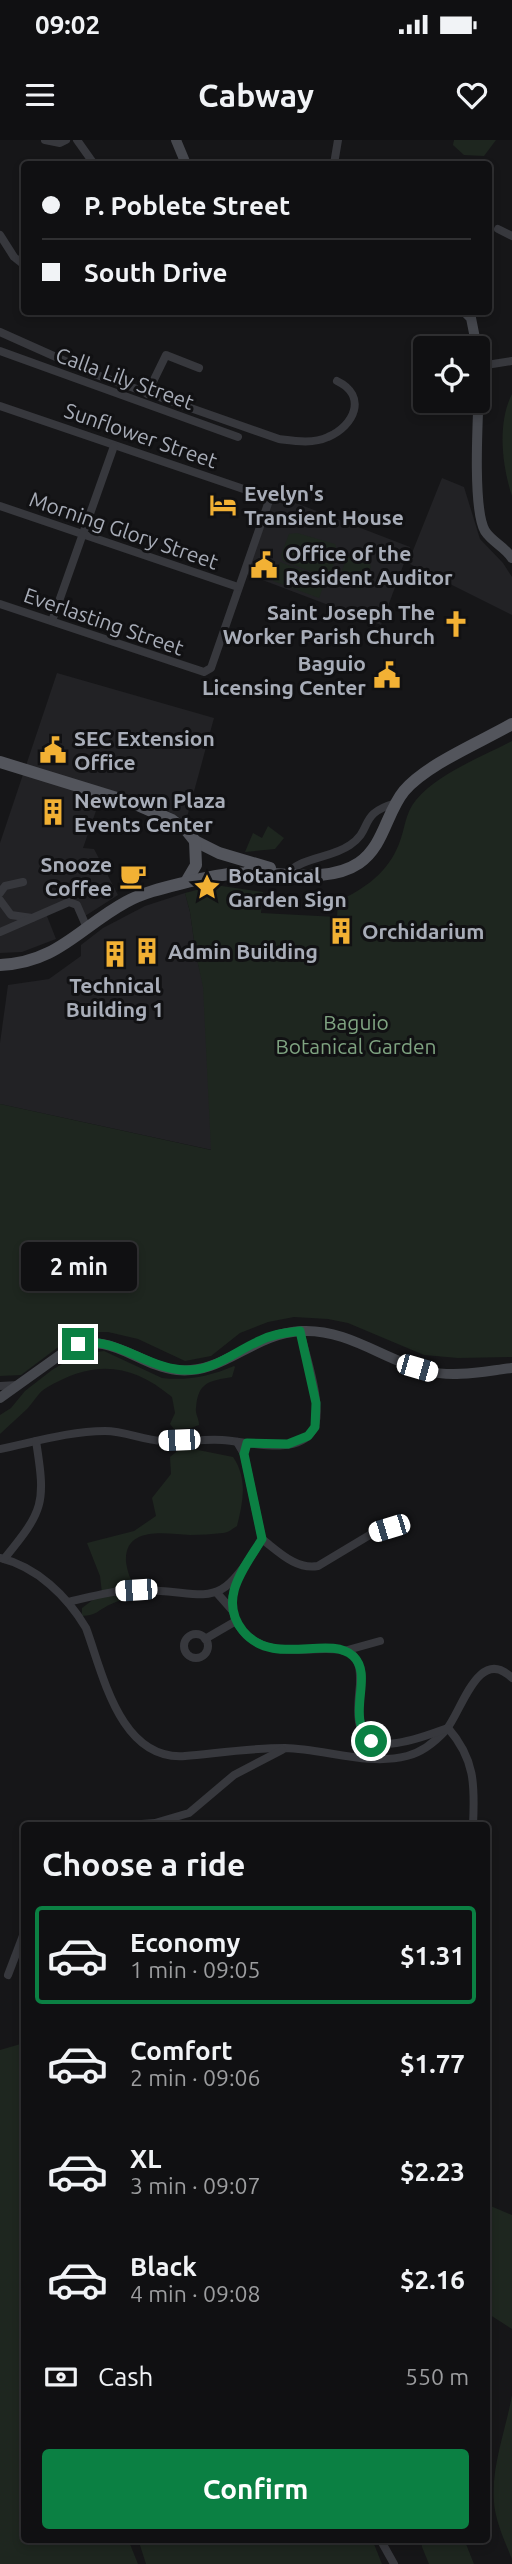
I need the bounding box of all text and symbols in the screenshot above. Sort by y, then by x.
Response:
text: 09:02 [35,10,100,39]
icon: menu [21,76,59,114]
icon: heart [453,76,491,114]
text: Cabway [198,77,314,113]
text: P. Poblete Street [84,191,290,220]
text: South Drive [84,258,227,287]
map controls [413,336,490,413]
button: locate [413,336,490,413]
street label: Calla Lily Street [53,342,197,414]
street label: Sunflower Street [61,398,221,472]
place label: Evelyn's Transient House [244,481,404,529]
street label: Morning Glory Street [26,486,222,574]
hotel icon: Evelyn's Transient House [208,490,238,520]
place label: Office of the Resident Auditor [285,541,453,589]
public building icon: Office of the Resident Auditor [249,550,279,580]
street label: Everlasting Street [21,582,187,660]
place label: Saint Joseph The Worker Parish Church [223,600,435,648]
church icon: Saint Joseph The Worker Parish Church [441,609,471,639]
place label: Baguio Licensing Center [202,651,366,699]
public building icon: Baguio Licensing Center [372,660,402,690]
place label: SEC Extension Office [74,726,215,774]
public building icon: SEC Extension Office [38,735,68,765]
place label: Newtown Plaza Events Center [74,788,226,836]
building icon: Newtown Plaza Events Center [38,797,68,827]
place label: Snooze Coffee [41,852,112,900]
cafe icon: Snooze Coffee [118,861,148,891]
place label: Botanical Garden Sign [228,863,347,911]
place icon: Botanical Garden Sign [192,872,222,902]
building icon: Orchidarium [326,916,356,946]
place label: Orchidarium [362,919,484,943]
building icon: Admin Building [132,936,162,966]
building icon: Technical Building 1 [100,939,130,969]
place label: Admin Building [168,939,318,963]
place label: Technical Building 1 [66,973,164,1021]
park label: Baguio Botanical Garden [275,1010,437,1058]
callout: 2 min [20,1242,136,1292]
text: 2 min [50,1254,108,1279]
route end [62,1328,94,1360]
car [394,1352,441,1384]
car [158,1429,201,1451]
car [366,1512,413,1544]
car [115,1578,158,1602]
route start [355,1725,387,1757]
text: Choose a ride [42,1846,245,1882]
icon: car [46,1924,109,1987]
text: Economy [130,1928,240,1957]
text: $1.31 [400,1941,465,1970]
text: 1 min · 09:05 [130,1957,261,1982]
icon: car [46,2032,109,2095]
text: Comfort [130,2036,233,2065]
text: $1.77 [400,2049,465,2078]
text: 2 min · 09:06 [130,2065,261,2090]
icon: car [46,2140,109,2203]
text: XL [130,2144,161,2173]
text: $2.23 [400,2157,465,2186]
text: 3 min · 09:07 [130,2173,261,2198]
icon: car [46,2248,109,2311]
text: Black [130,2252,197,2281]
text: $2.16 [400,2265,465,2294]
text: 4 min · 09:08 [130,2281,261,2306]
icon: cash [42,2358,80,2396]
text: Cash [98,2362,153,2391]
text: 550 m [405,2364,469,2389]
button: Confirm [42,2449,469,2529]

